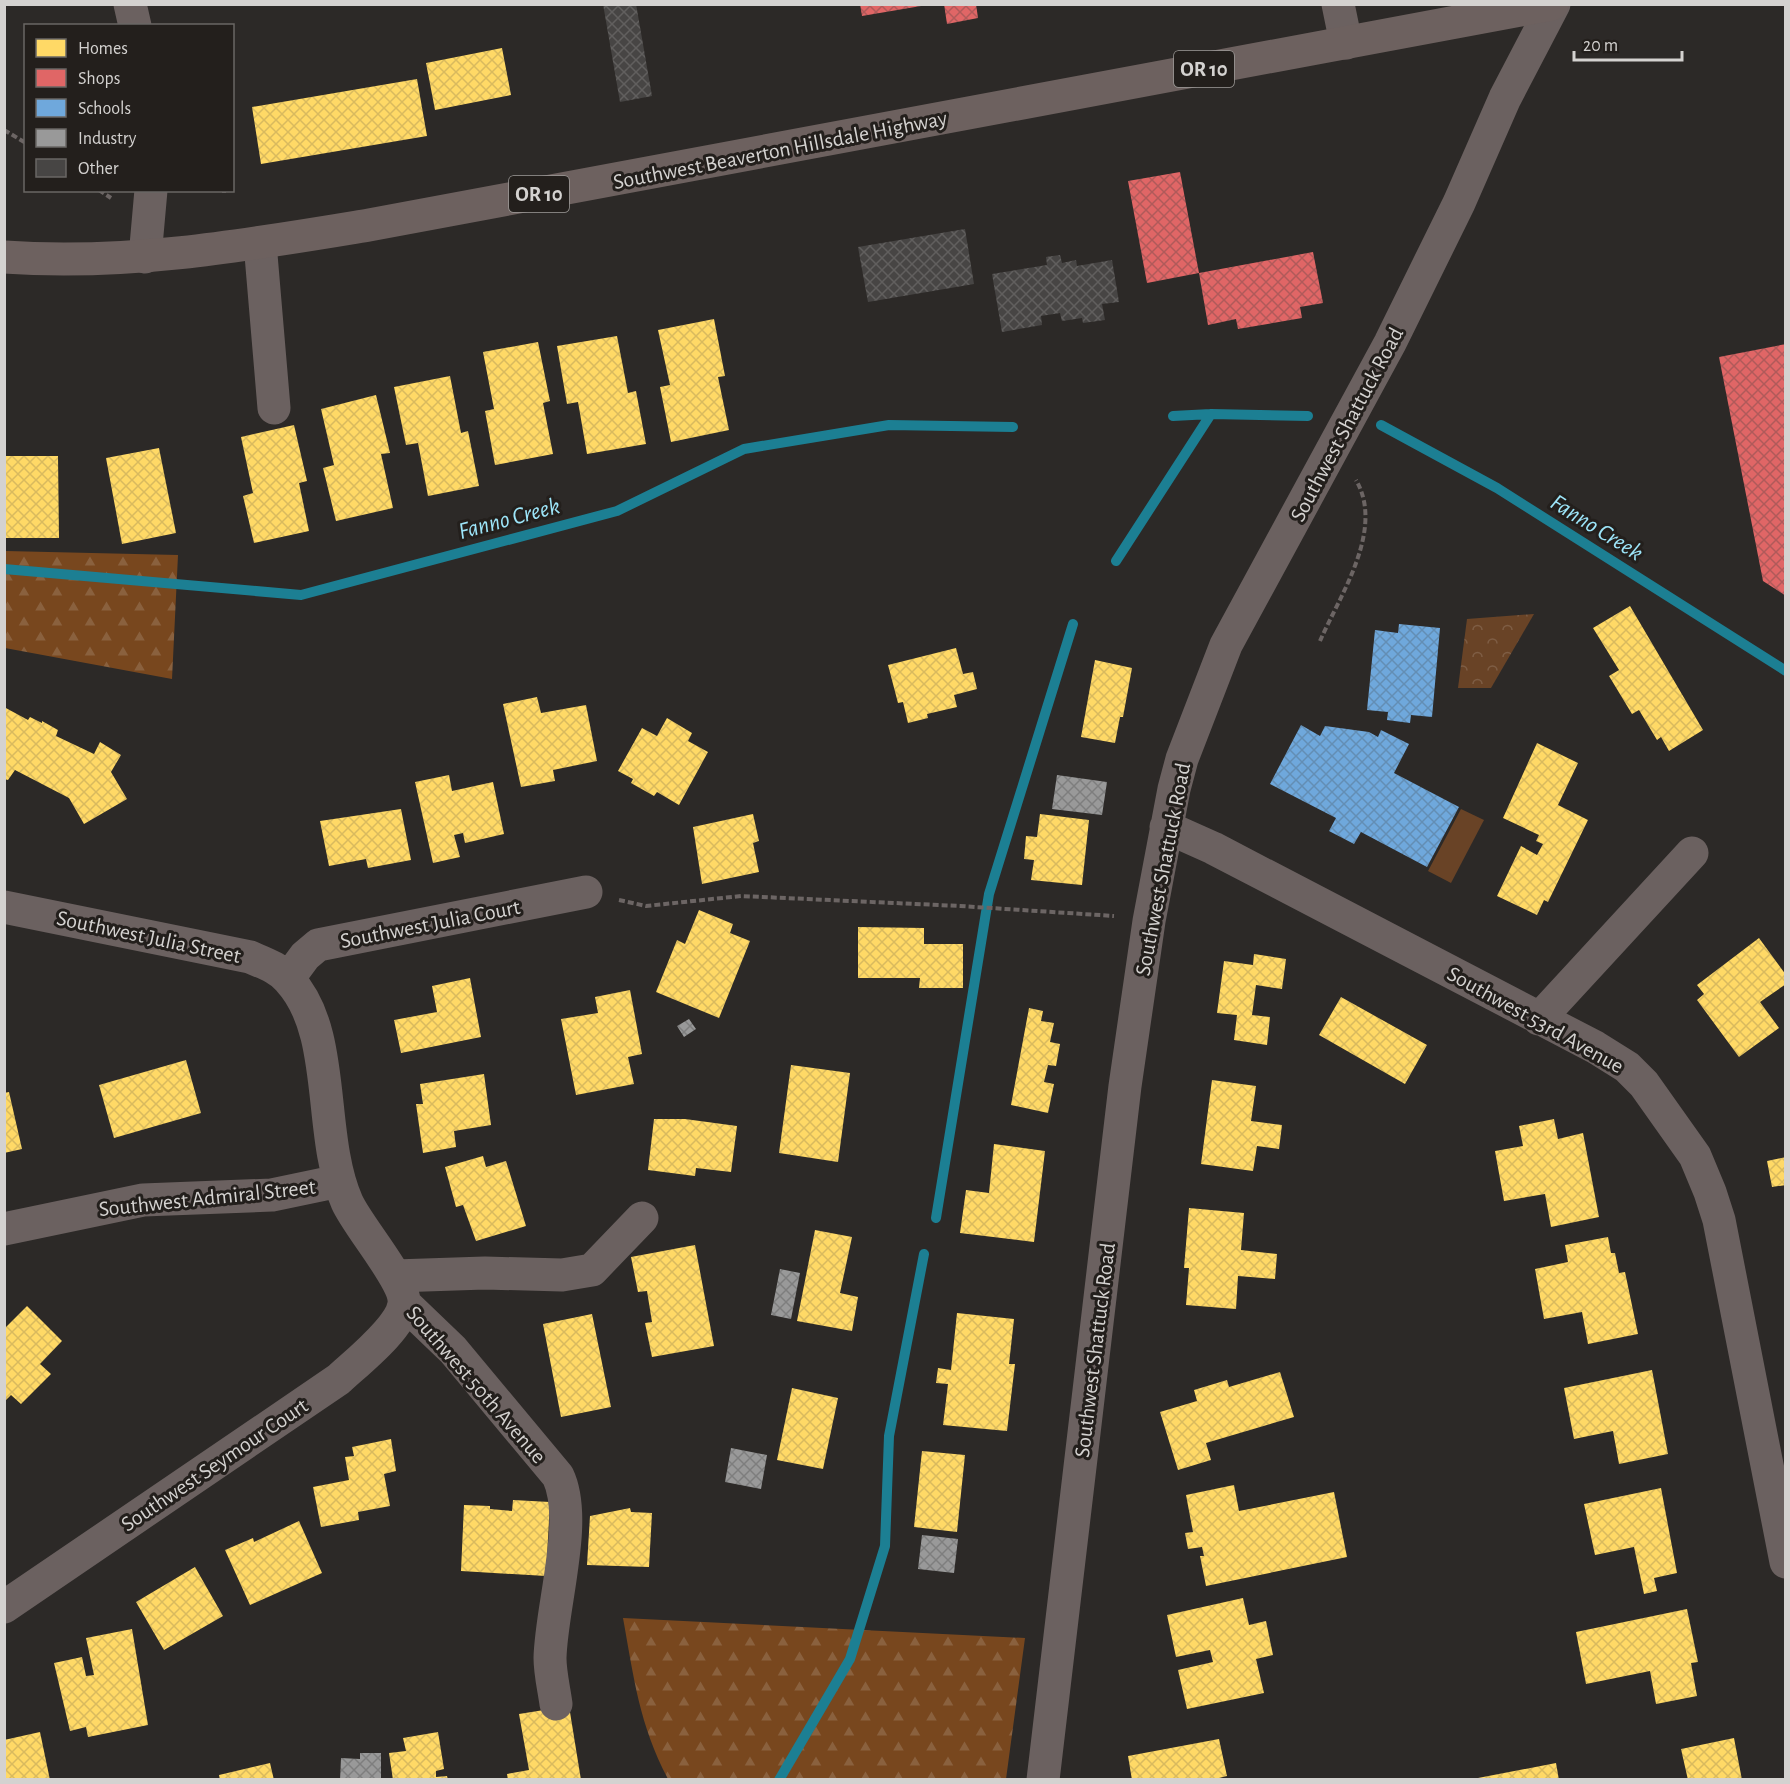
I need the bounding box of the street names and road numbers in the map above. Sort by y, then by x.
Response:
road number: OR 10 [1174,51,1234,87]
street label: Southwest Beaverton Hillsdale Highway [611,107,950,193]
road number: OR 10 [509,176,569,212]
street label: Southwest Shattuck Road [1286,324,1407,525]
street label: Southwest Shattuck Road [1132,761,1194,977]
street label: Southwest Julia Court [338,896,522,952]
street label: Southwest Julia Street [55,907,243,967]
street label: Southwest 53rd Avenue [1444,962,1627,1077]
street label: Southwest Admiral Street [98,1176,317,1220]
street label: Southwest Shattuck Road [1071,1241,1119,1459]
street label: Southwest 50th Avenue [402,1302,550,1468]
street label: Southwest Seymour Court [117,1394,312,1535]

